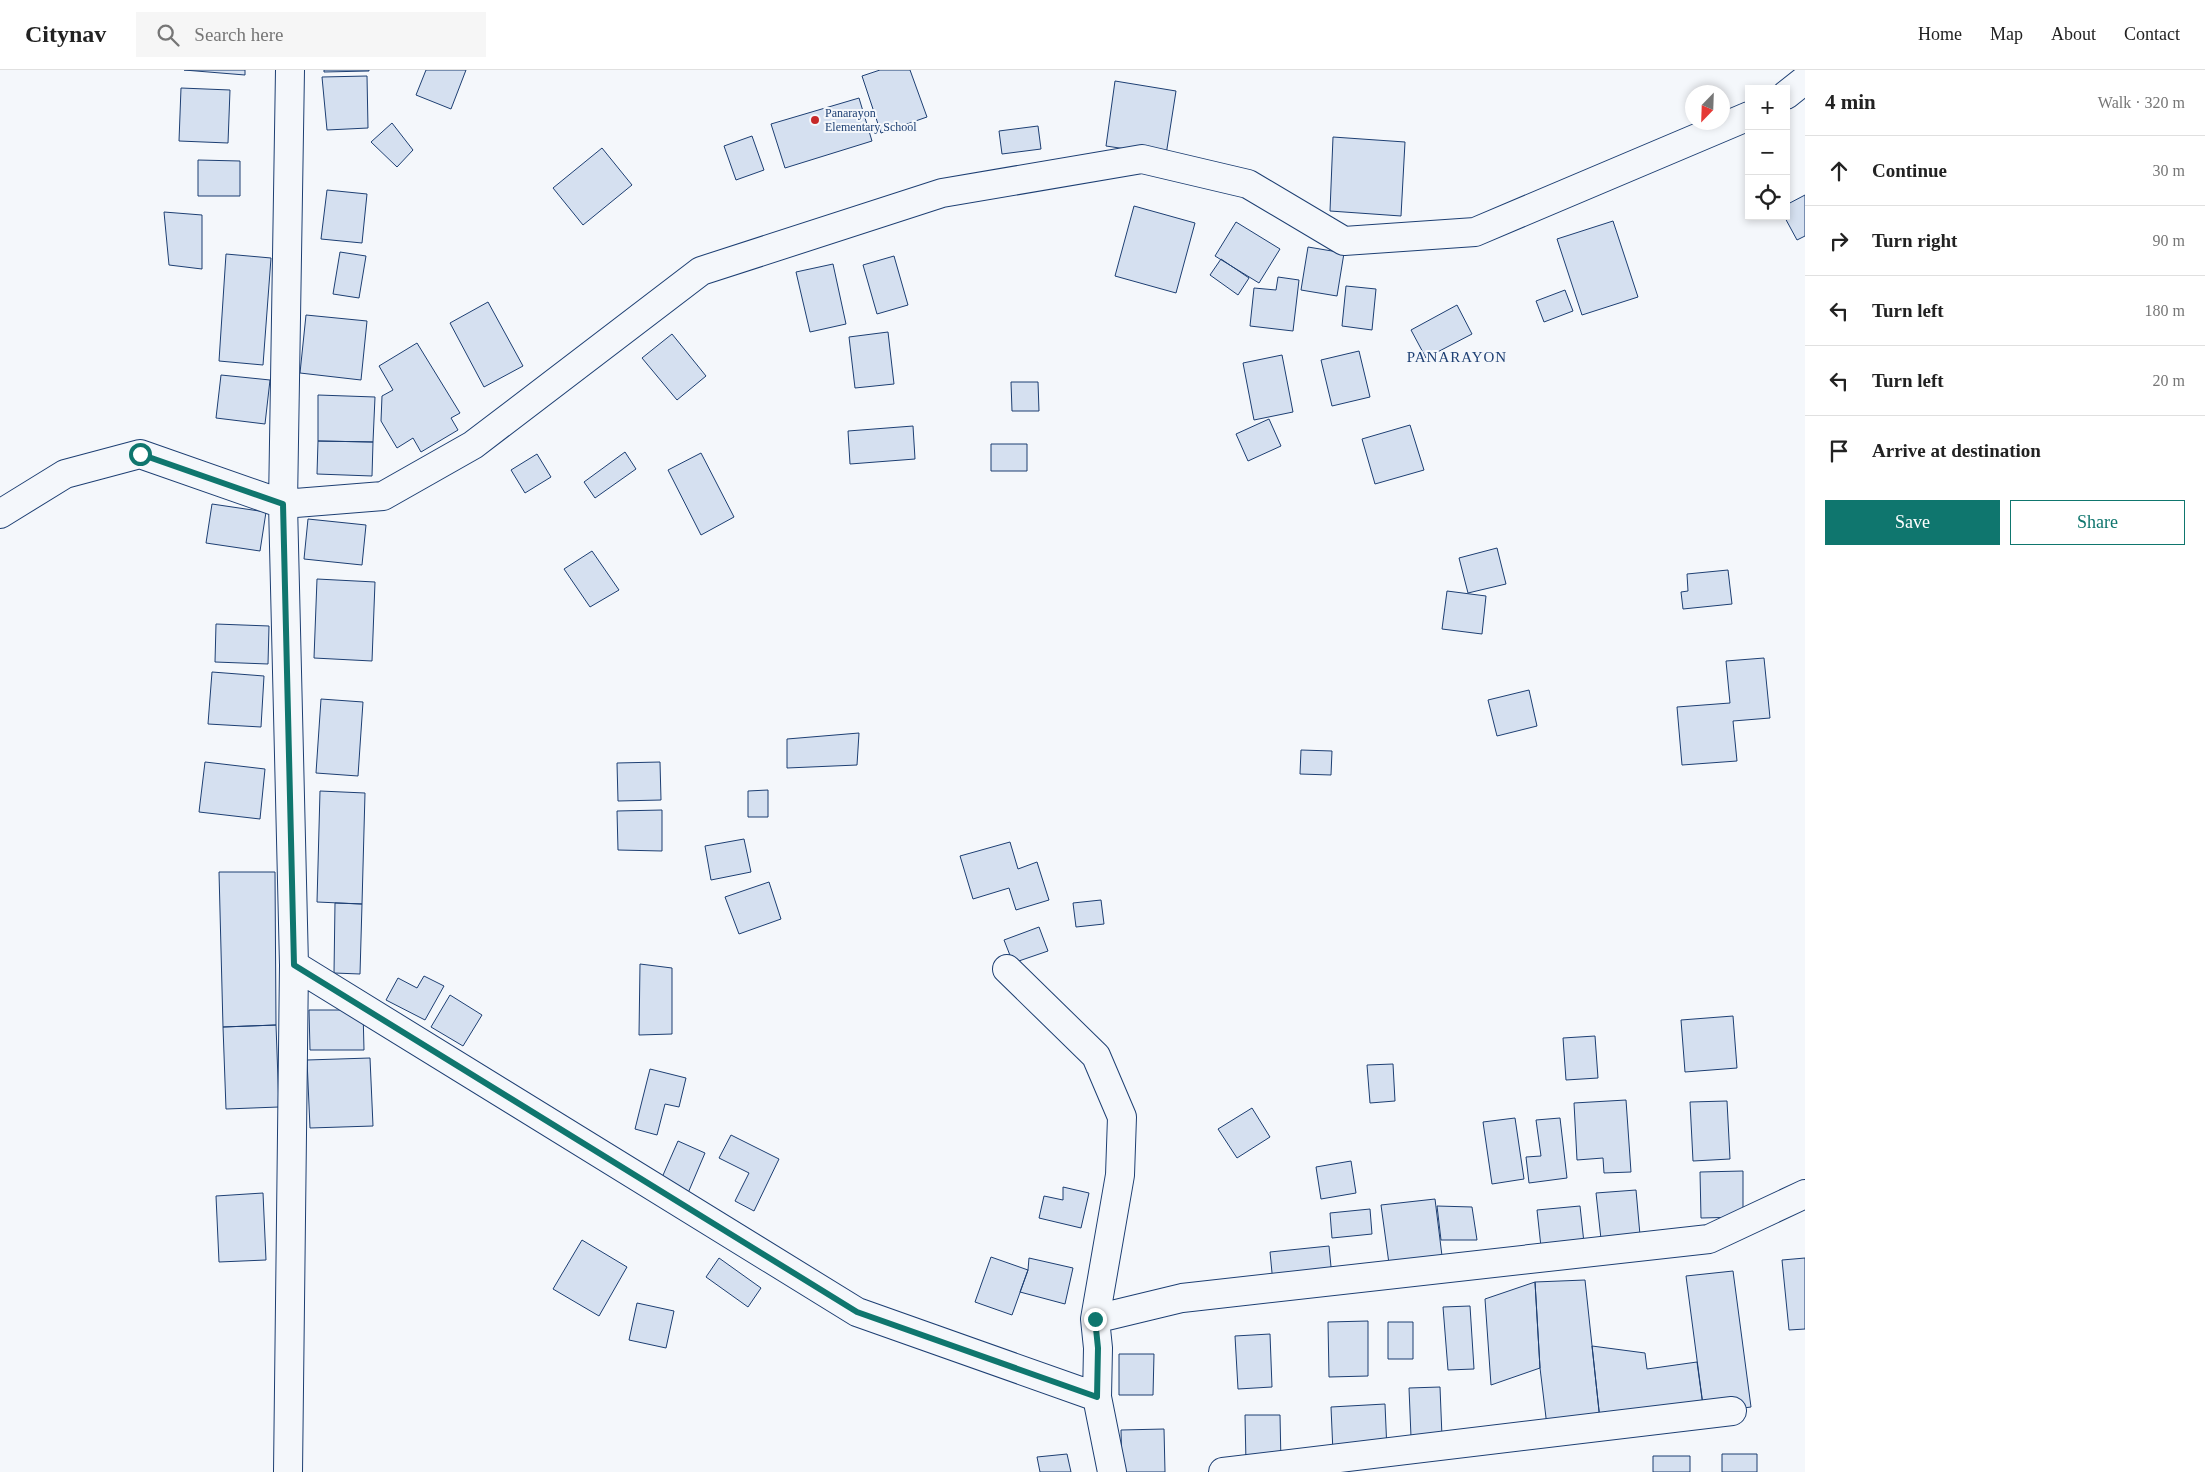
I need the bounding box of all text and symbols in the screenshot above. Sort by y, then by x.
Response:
search box [136,12,486,57]
text: Citynav [25,21,106,47]
icon: search [154,21,182,49]
text: Search here [194,24,283,45]
text: Home [1918,24,1962,44]
text: Map [1990,24,2023,44]
text: About [2051,24,2096,44]
text: Contact [2124,24,2180,44]
north arrow [1685,85,1730,130]
map controls [1745,85,1790,220]
button: + [1745,85,1790,130]
text: 4 min [1825,90,1876,114]
text: Walk · 320 m [2098,94,2185,111]
place label: Panarayon Elementary School [825,106,917,134]
marker: Panarayon Elementary School [809,114,821,126]
button: − [1745,130,1790,175]
icon: ahead [1825,157,1853,185]
text: Continue [1872,160,1947,181]
text: 30 m [2153,162,2185,179]
button: locate [1745,175,1790,220]
icon: right [1825,227,1853,255]
text: Turn right [1872,230,1957,251]
text: 90 m [2153,232,2185,249]
icon: left [1825,297,1853,325]
text: Turn left [1872,300,1944,321]
text: 180 m [2145,302,2185,319]
district label: PANARAYON [1407,349,1507,365]
icon: left [1825,367,1853,395]
text: Turn left [1872,370,1944,391]
text: 20 m [2153,372,2185,389]
icon: arrive [1825,437,1853,465]
text: Arrive at destination [1872,440,2041,461]
route start [129,443,152,466]
button: Save [1825,500,2000,545]
button: Share [2010,500,2185,545]
route end [1084,1308,1107,1331]

